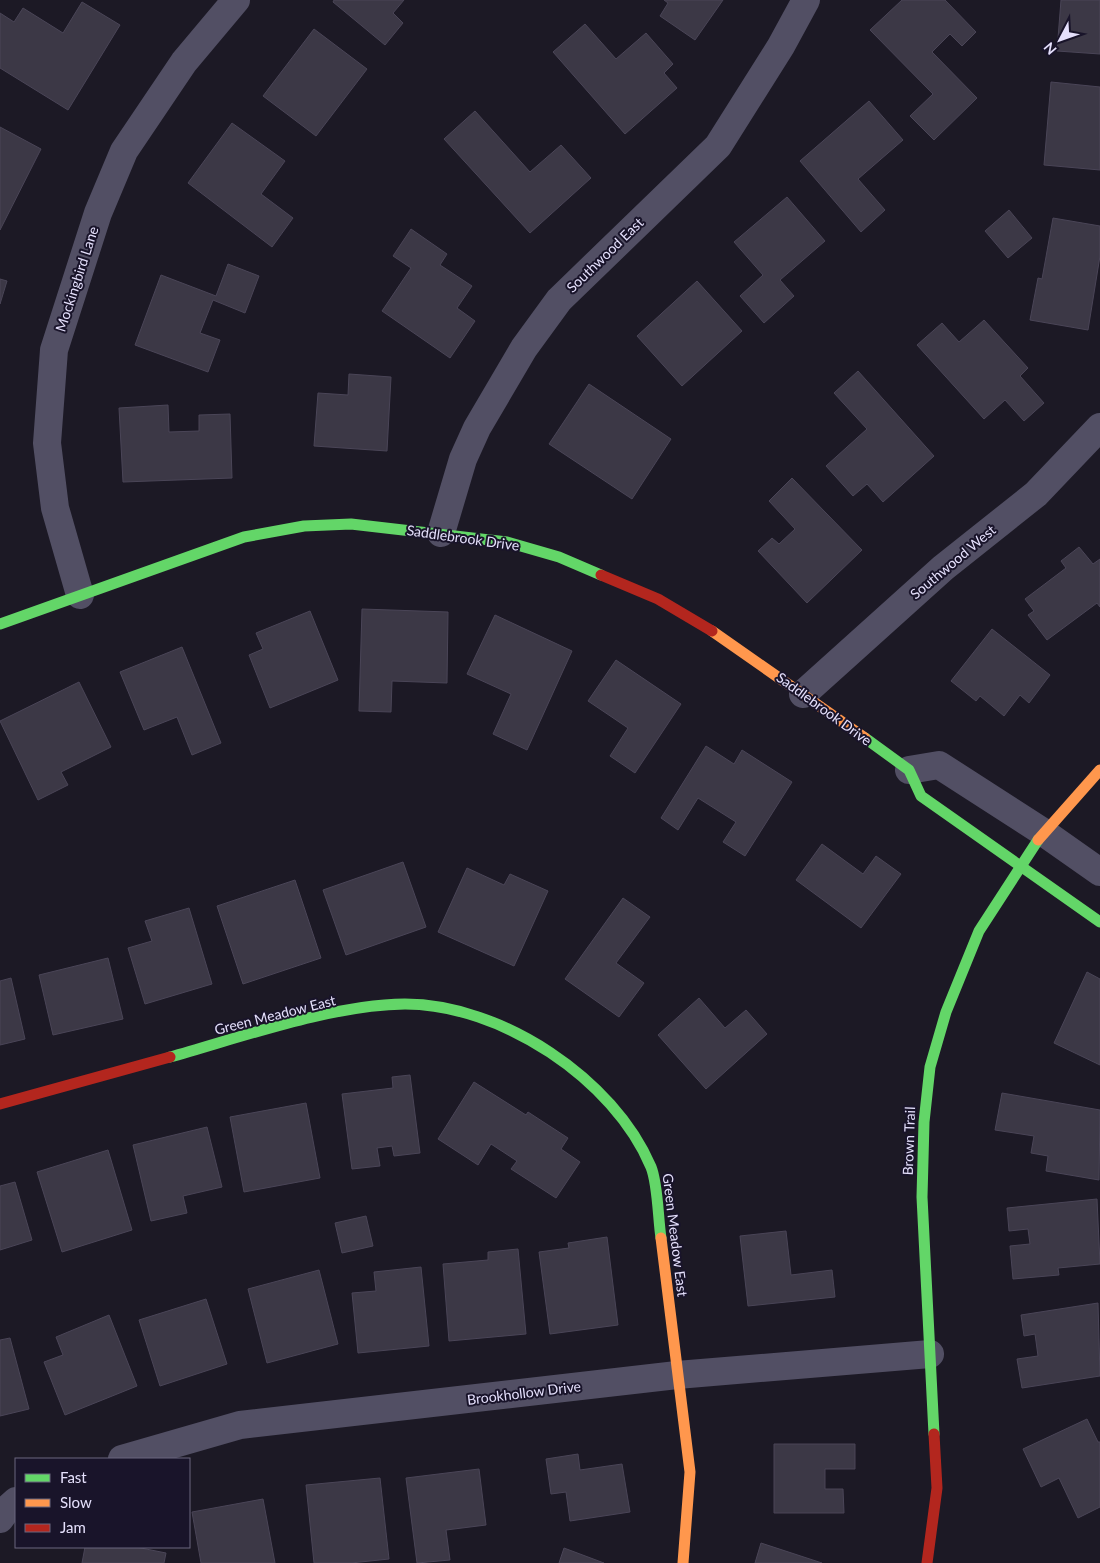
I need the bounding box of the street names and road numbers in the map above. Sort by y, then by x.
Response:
street label: Southwood East [563,214,647,296]
street label: Mockingbird Lane [51,224,102,334]
street label: Saddlebrook Drive [406,521,520,554]
street label: Southwood West [907,521,999,602]
street label: Saddlebrook Drive [773,668,875,749]
street label: Green Meadow East [213,991,337,1038]
street label: Brown Trail [899,1106,918,1176]
street label: Green Meadow East [659,1172,692,1298]
street label: Brookhollow Drive [466,1377,582,1408]

